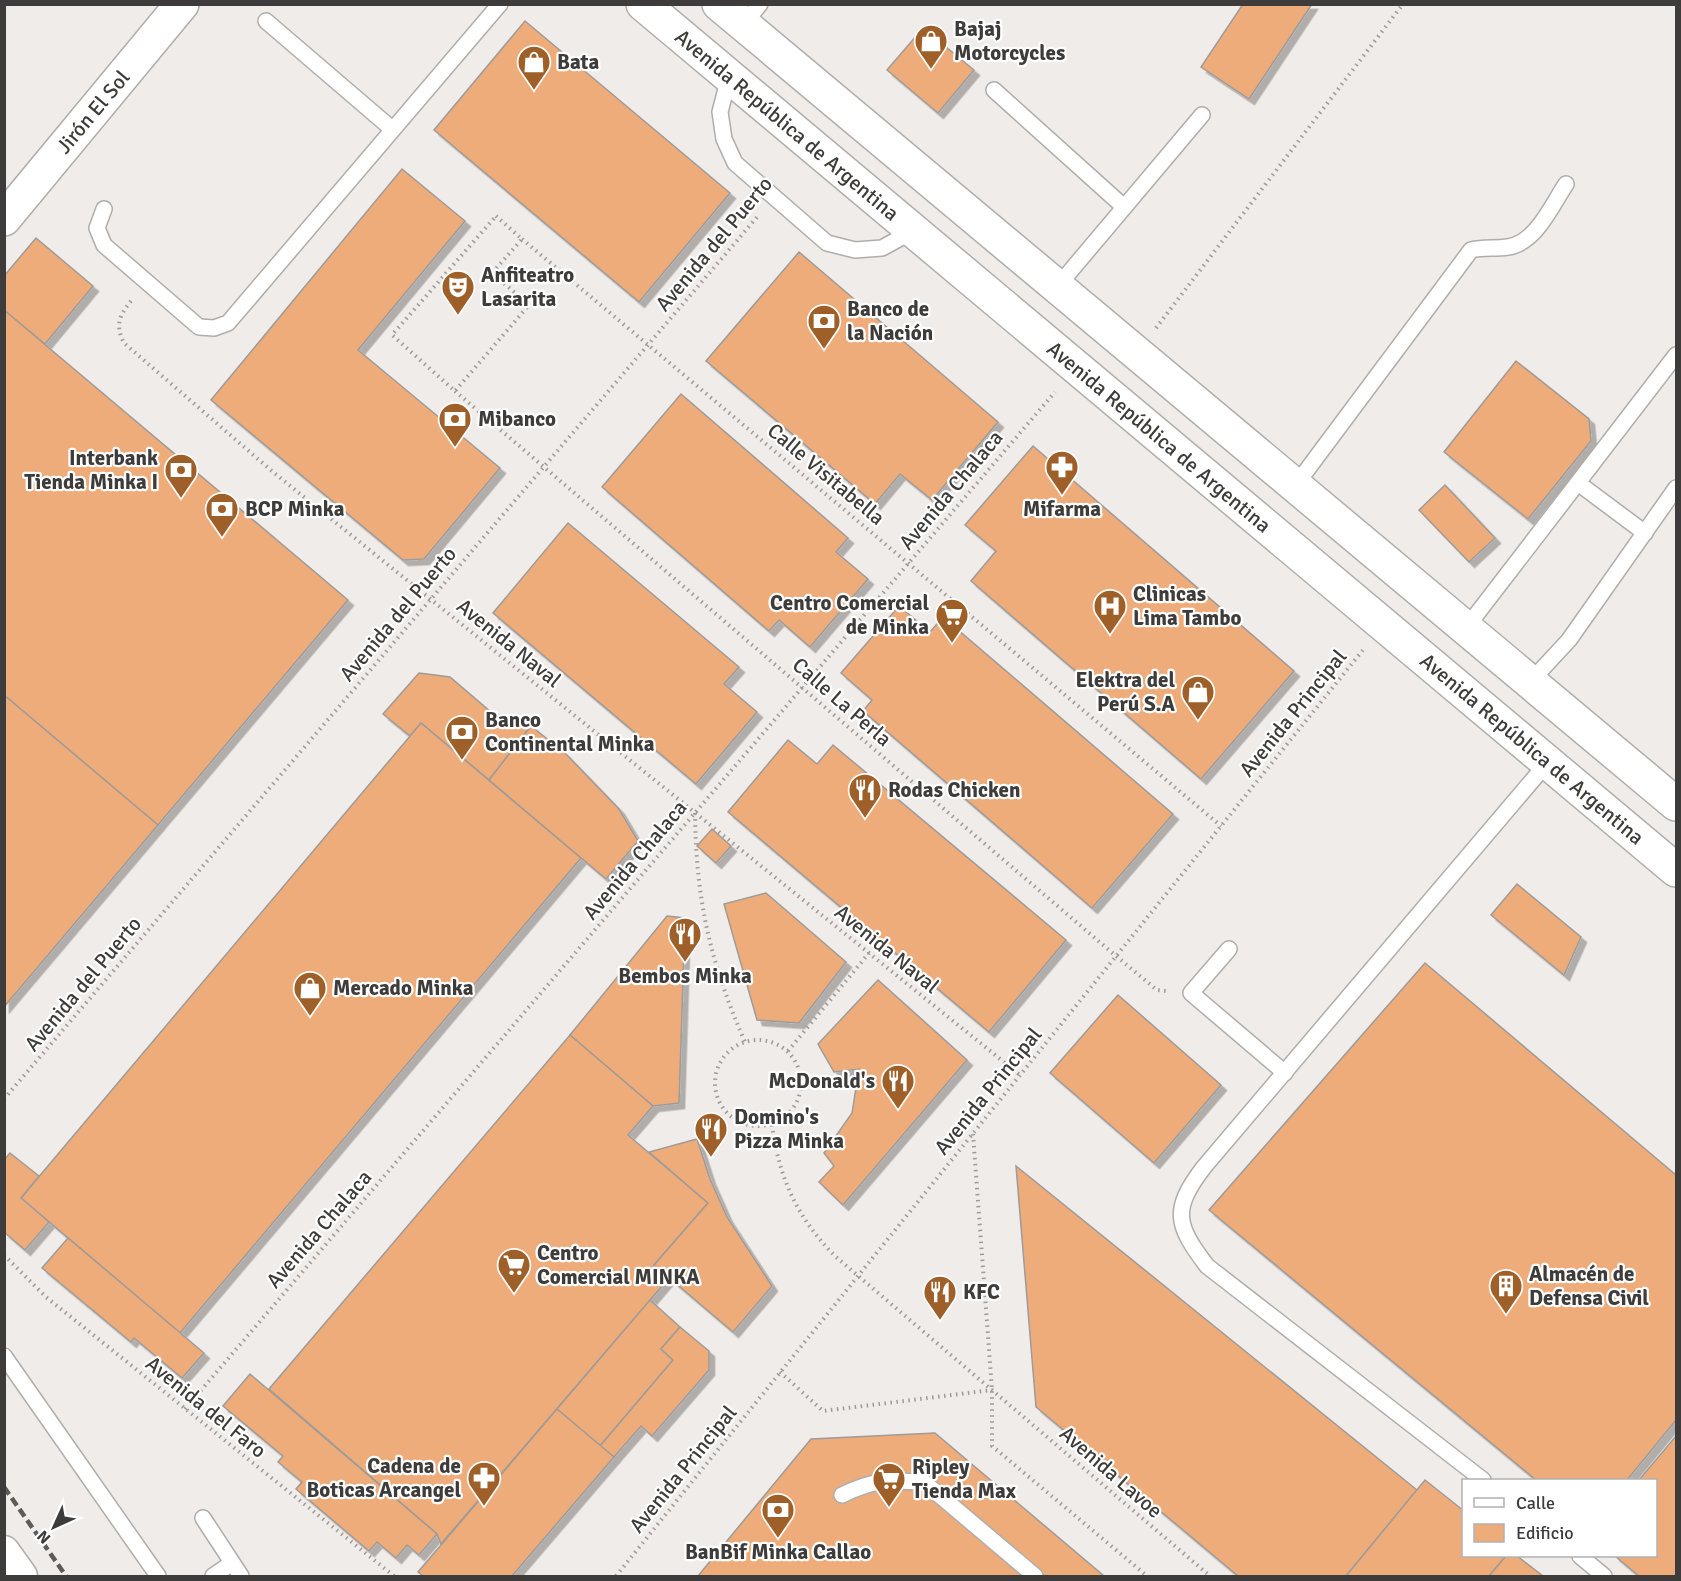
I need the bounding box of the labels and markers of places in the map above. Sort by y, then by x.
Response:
place label: Bajaj Motorcycles [954,16,1065,66]
shop icon: Bajaj Motorcycles [913,23,949,70]
shop icon: Bata [516,44,552,91]
place label: Bata [557,49,599,75]
place label: Anfiteatro Lasarita [481,262,574,312]
theatre icon: Anfiteatro Lasarita [440,269,476,316]
place label: Banco de la Nación [847,296,933,346]
bank icon: Banco de la Nación [806,303,842,350]
bank icon: Mibanco [437,401,473,448]
place label: Mibanco [478,406,556,432]
place label: Interbank Tienda Minka I [24,445,158,495]
pharmacy icon: Mifarma [1044,449,1080,496]
bank icon: Interbank Tienda Minka I [163,452,199,499]
bank icon: BCP Minka [204,491,240,538]
place label: BCP Minka [245,496,345,522]
place label: Mifarma [1023,496,1101,522]
place label: Clinicas Lima Tambo [1133,581,1242,631]
hospital icon: Clinicas Lima Tambo [1092,588,1128,635]
place label: Centro Comercial de Minka [770,590,929,640]
supermarket icon: Centro Comercial de Minka [934,597,970,644]
place label: Elektra del Perú S.A [1075,667,1176,717]
shop icon: Elektra del Perú S.A [1180,674,1216,721]
place label: Banco Continental Minka [485,707,655,757]
bank icon: Banco Continental Minka [444,714,480,761]
restaurant icon: Rodas Chicken [847,772,883,819]
place label: Rodas Chicken [888,777,1021,803]
restaurant icon: Bembos Minka [667,916,703,963]
place label: Bembos Minka [618,963,752,989]
shop icon: Mercado Minka [292,970,328,1017]
place label: Mercado Minka [333,975,474,1001]
restaurant icon: McDonald's [880,1063,916,1110]
place label: McDonald's [768,1068,875,1094]
place label: Domino's Pizza Minka [734,1104,844,1154]
restaurant icon: Domino's Pizza Minka [693,1111,729,1158]
place label: Centro Comercial MINKA [537,1240,700,1290]
supermarket icon: Centro Comercial MINKA [496,1247,532,1294]
place label: Almacén de Defensa Civil [1529,1261,1649,1311]
building icon: Almacén de Defensa Civil [1488,1268,1524,1315]
restaurant icon: KFC [922,1274,958,1321]
place label: KFC [963,1279,1000,1305]
place label: Cadena de Boticas Arcangel [306,1453,461,1503]
place label: Ripley Tienda Max [912,1454,1017,1504]
pharmacy icon: Cadena de Boticas Arcangel [466,1460,502,1507]
supermarket icon: Ripley Tienda Max [871,1461,907,1508]
bank icon: BanBif Minka Callao [760,1492,796,1539]
place label: BanBif Minka Callao [685,1539,871,1565]

